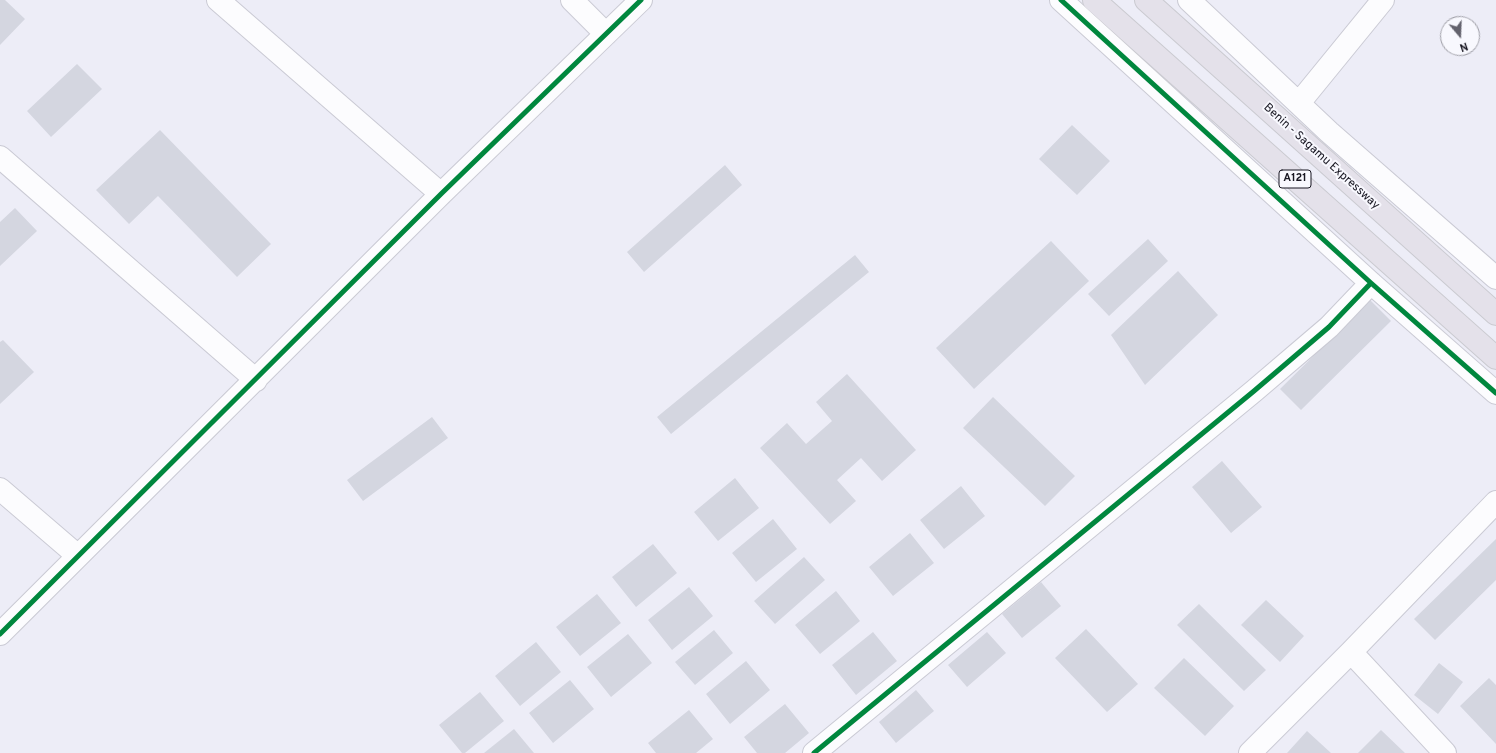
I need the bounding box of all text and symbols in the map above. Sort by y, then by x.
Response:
north arrow [1440,16,1480,56]
text: N [1458,38,1470,54]
street label: Benin - Sagamu Expressway [1260,101,1382,213]
road number: A121 [1279,170,1311,188]

